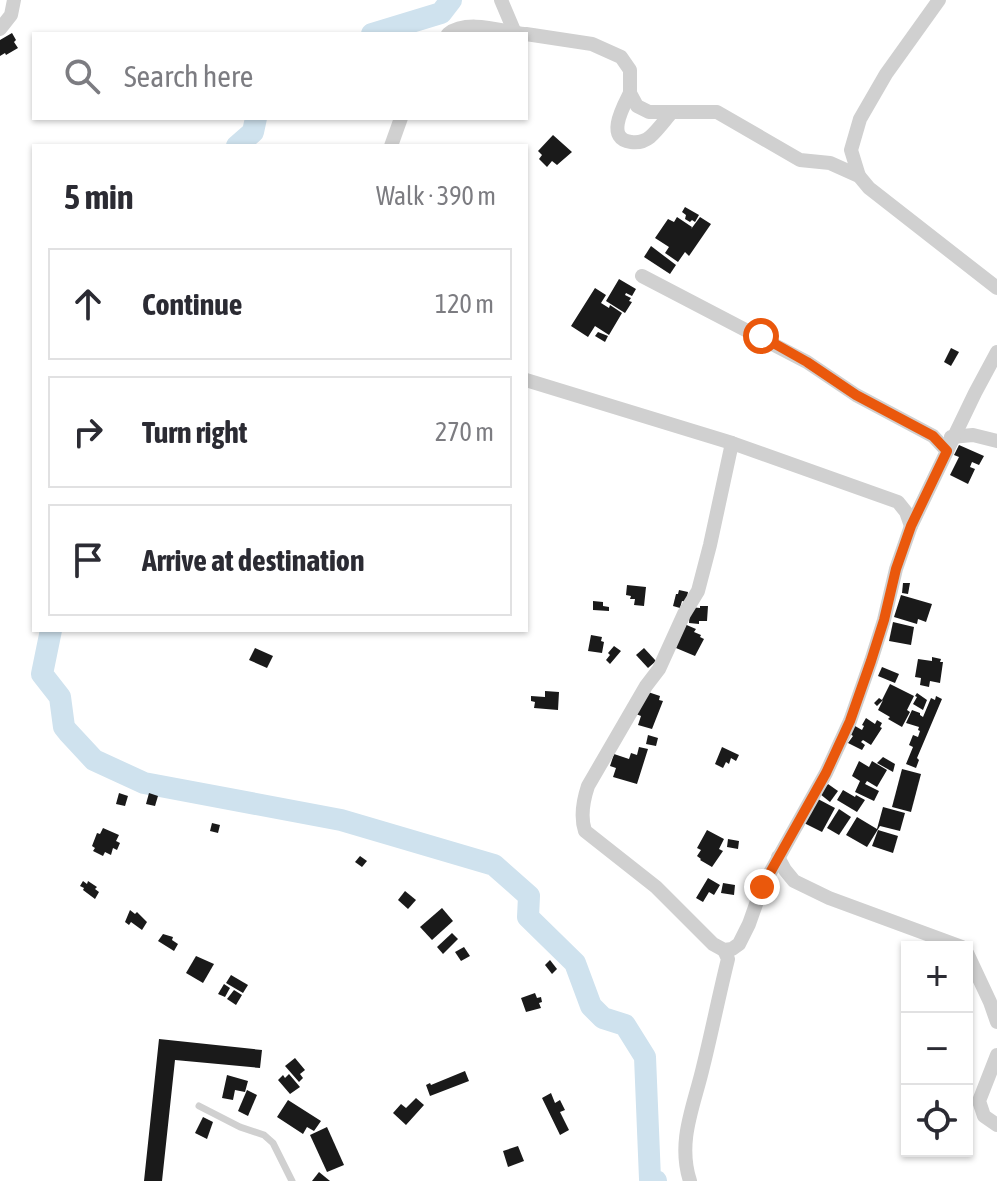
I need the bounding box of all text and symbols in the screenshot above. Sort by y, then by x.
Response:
search box [32,32,528,120]
icon: search [60,54,104,98]
text: Search here [124,59,253,93]
text: 5 min [64,177,133,216]
text: Walk · 390 m [376,181,496,211]
icon: ahead [66,282,110,326]
text: Continue [142,287,242,321]
text: 120 m [435,289,494,319]
route start [743,318,779,354]
icon: right [66,410,110,454]
text: Turn right [142,415,248,449]
text: 270 m [435,417,494,447]
icon: arrive [66,538,110,582]
text: Arrive at destination [142,543,364,577]
route end [744,869,780,905]
map controls [901,941,973,1157]
button: + [901,941,973,1013]
button: − [901,1013,973,1085]
button: locate [901,1085,973,1157]

